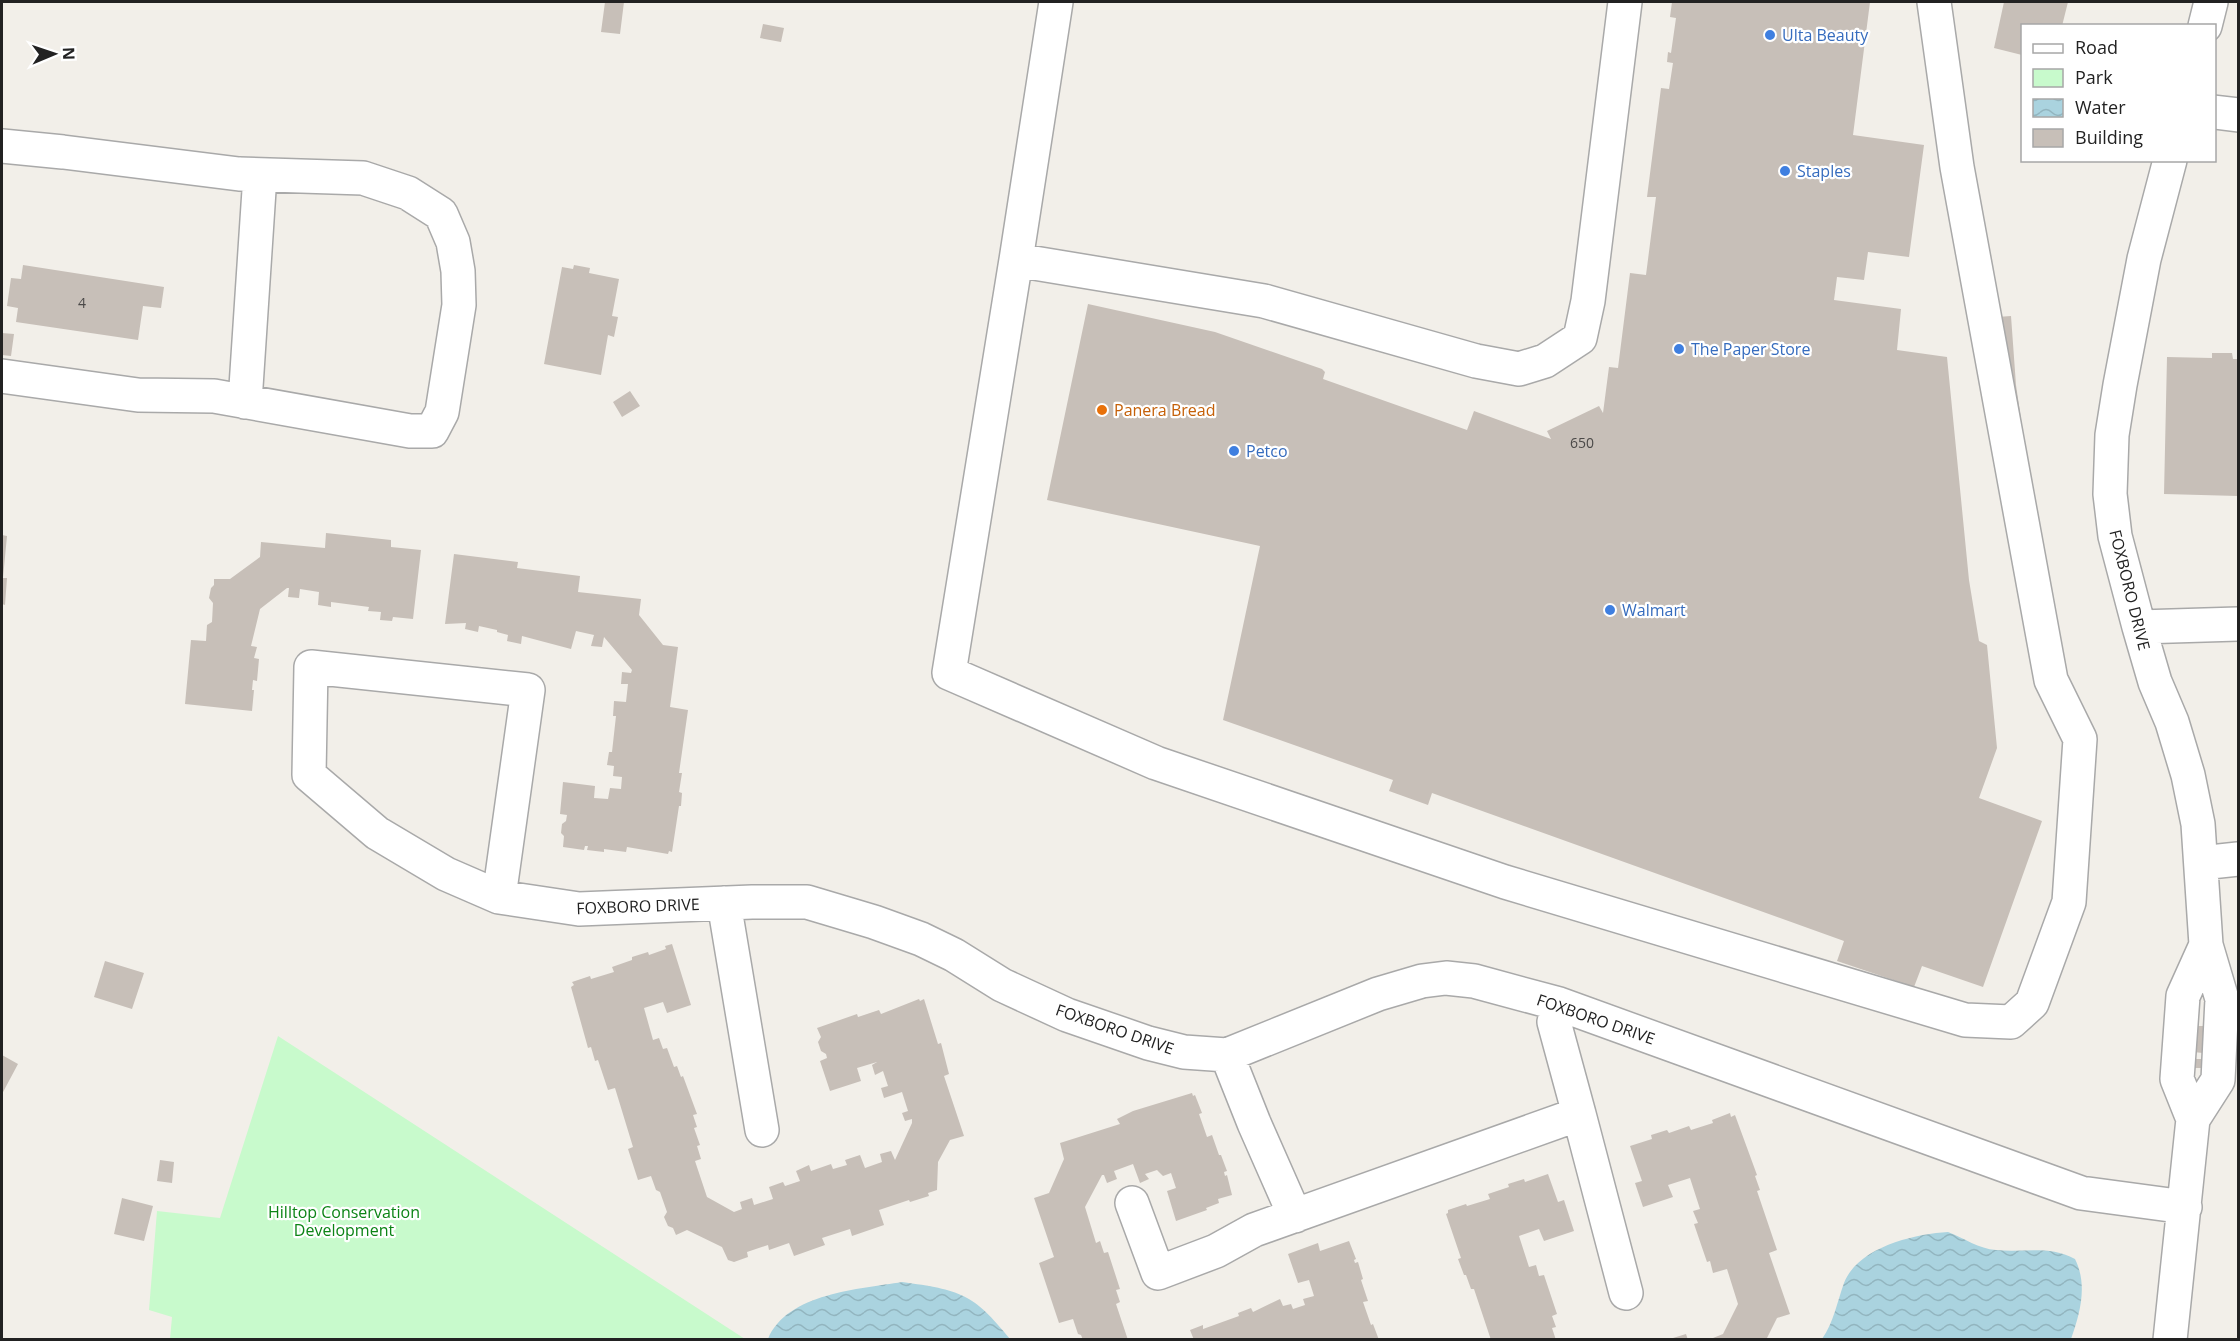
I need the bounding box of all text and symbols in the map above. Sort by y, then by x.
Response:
north arrow [24,24,84,84]
place label: Ulta Beauty [1782,24,1869,46]
legend [2021,24,2216,162]
marker: Ulta Beauty [1763,28,1777,42]
text: Road [2075,35,2118,59]
text: N [58,47,80,60]
text: Park [2075,65,2113,89]
text: Water [2075,95,2126,119]
text: Building [2075,125,2143,149]
place label: Staples [1797,160,1851,182]
marker: Staples [1778,164,1792,178]
house number: 4 [78,293,86,312]
place label: The Paper Store [1691,338,1810,360]
marker: The Paper Store [1672,342,1686,356]
place label: Panera Bread [1114,399,1215,421]
marker: Panera Bread [1095,403,1109,417]
house number: 650 [1570,433,1594,452]
place label: Petco [1246,440,1288,462]
marker: Petco [1227,444,1241,458]
street label: FOXBORO DRIVE [2104,527,2156,653]
place label: Walmart [1622,599,1686,621]
marker: Walmart [1603,603,1617,617]
street label: FOXBORO DRIVE [576,893,700,919]
street label: FOXBORO DRIVE [1534,988,1658,1050]
street label: FOXBORO DRIVE [1053,998,1177,1060]
park label: Hilltop Conservation Development [268,1201,420,1241]

